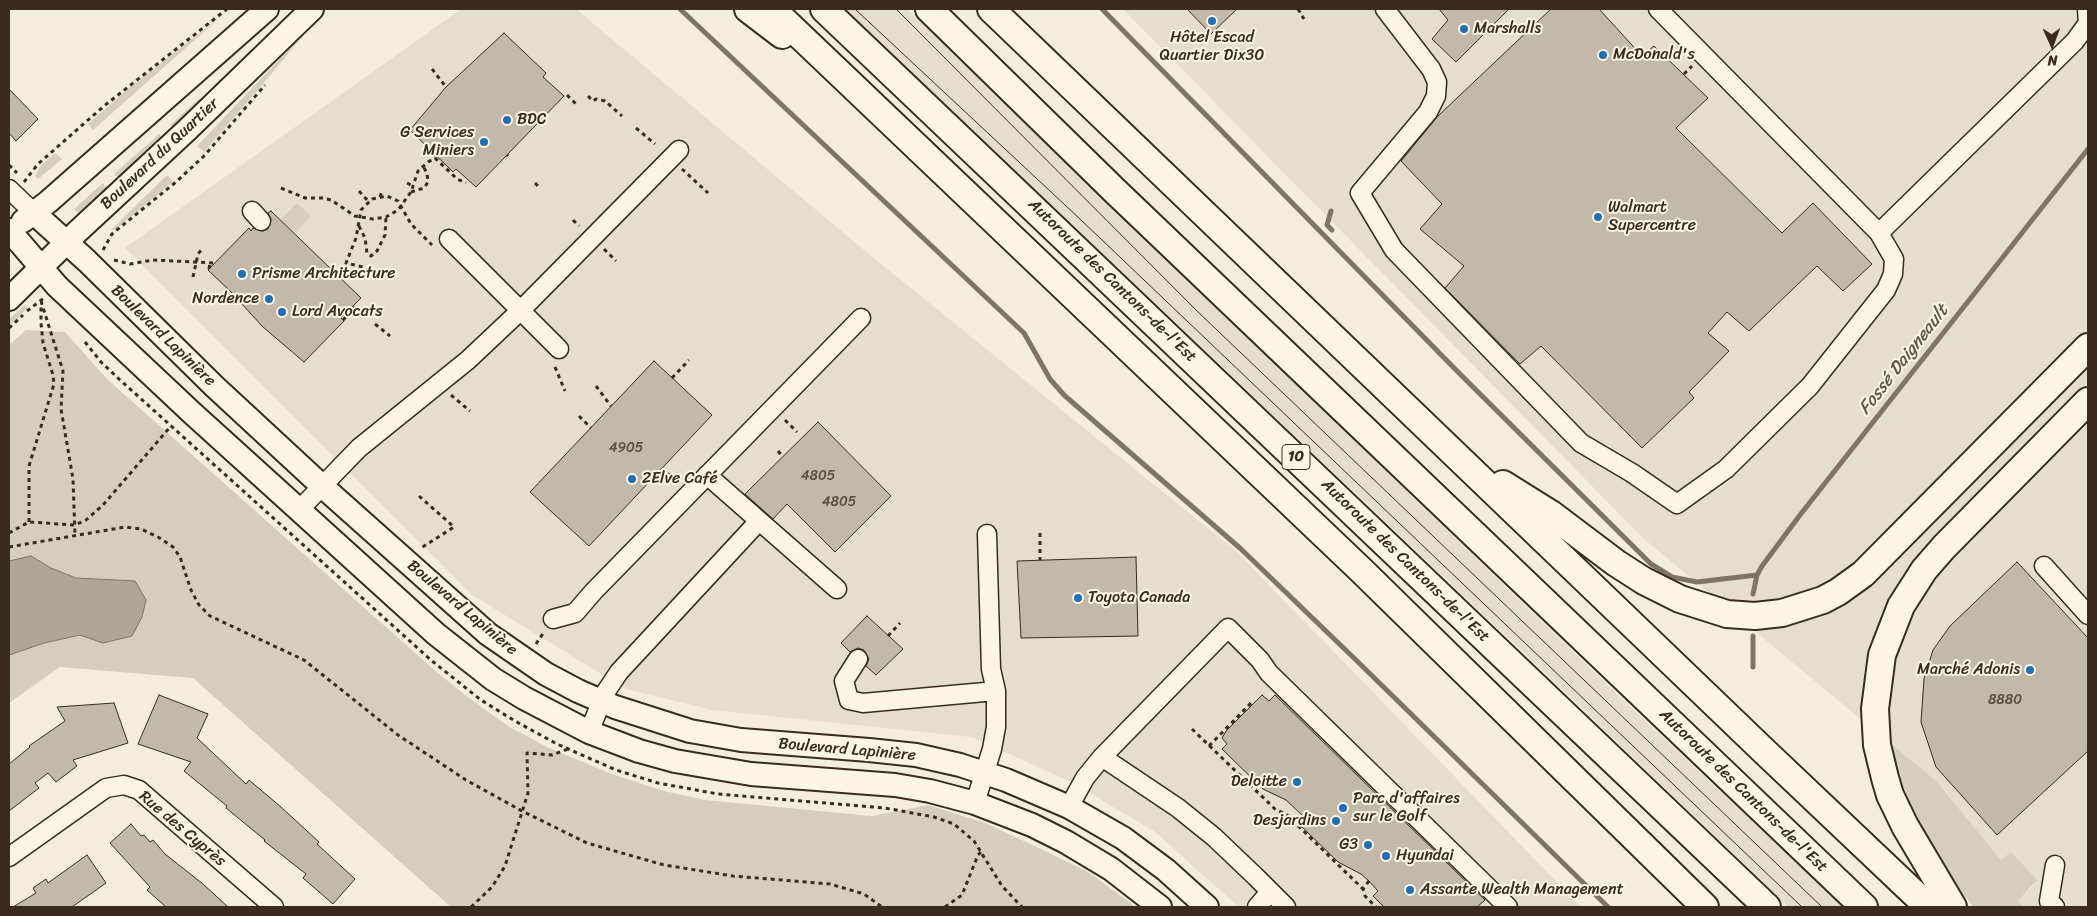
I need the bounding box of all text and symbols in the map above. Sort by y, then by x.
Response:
marker: Hôtel Escad Quartier Dix30 [1206,15,1218,27]
place label: Marshalls [1474,19,1541,39]
north arrow [2027,20,2077,70]
marker: Marshalls [1458,23,1470,35]
place label: Hôtel Escad Quartier Dix30 [1160,28,1264,66]
place label: McDonald's [1613,45,1695,65]
text: N [2047,48,2058,73]
marker: McDonald's [1597,49,1609,61]
street label: Boulevard du Quartier [97,94,223,214]
place label: BDC [517,110,546,130]
marker: BDC [501,114,513,126]
place label: G Services Miniers [400,123,474,161]
marker: G Services Miniers [478,136,490,148]
street label: Autoroute des Cantons-de-l'Est [1024,195,1200,367]
place label: Walmart Supercentre [1608,198,1696,236]
marker: Walmart Supercentre [1592,211,1604,223]
place label: Prisme Architecture [252,264,396,284]
marker: Prisme Architecture [236,268,248,280]
street label: Boulevard Lapinière [107,281,219,391]
place label: Nordence [192,289,259,309]
marker: Nordence [263,293,275,305]
water label: Fossé Daigneault [1854,301,1954,419]
place label: Lord Avocats [292,302,383,322]
marker: Lord Avocats [276,306,288,318]
house number: 4905 [609,440,643,456]
road number: 10 [1282,444,1310,470]
house number: 4805 [801,468,835,484]
place label: 2Elve Café [642,469,718,489]
marker: 2Elve Café [626,473,638,485]
street label: Autoroute des Cantons-de-l'Est [1317,475,1493,647]
house number: 4805 [822,494,856,510]
street label: Boulevard Lapinière [403,556,521,660]
place label: Toyota Canada [1088,588,1190,608]
marker: Toyota Canada [1072,592,1084,604]
place label: Marché Adonis [1917,660,2020,680]
marker: Marché Adonis [2024,664,2036,676]
house number: 8880 [1988,692,2022,708]
street label: Autoroute des Cantons-de-l'Est [1655,705,1831,877]
street label: Boulevard Lapinière [777,734,917,766]
place label: Deloitte [1231,772,1287,792]
marker: Deloitte [1291,776,1303,788]
street label: Rue des Cyprès [135,787,229,871]
place label: Parc d'affaires sur le Golf [1353,789,1460,827]
marker: Parc d'affaires sur le Golf [1337,802,1349,814]
place label: Desjardins [1253,811,1326,831]
marker: Desjardins [1330,815,1342,827]
place label: G3 [1339,835,1358,855]
marker: G3 [1362,839,1374,851]
place label: Hyundai [1396,846,1454,866]
marker: Hyundai [1380,850,1392,862]
place label: Assante Wealth Management [1420,880,1624,900]
marker: Assante Wealth Management [1404,884,1416,896]

